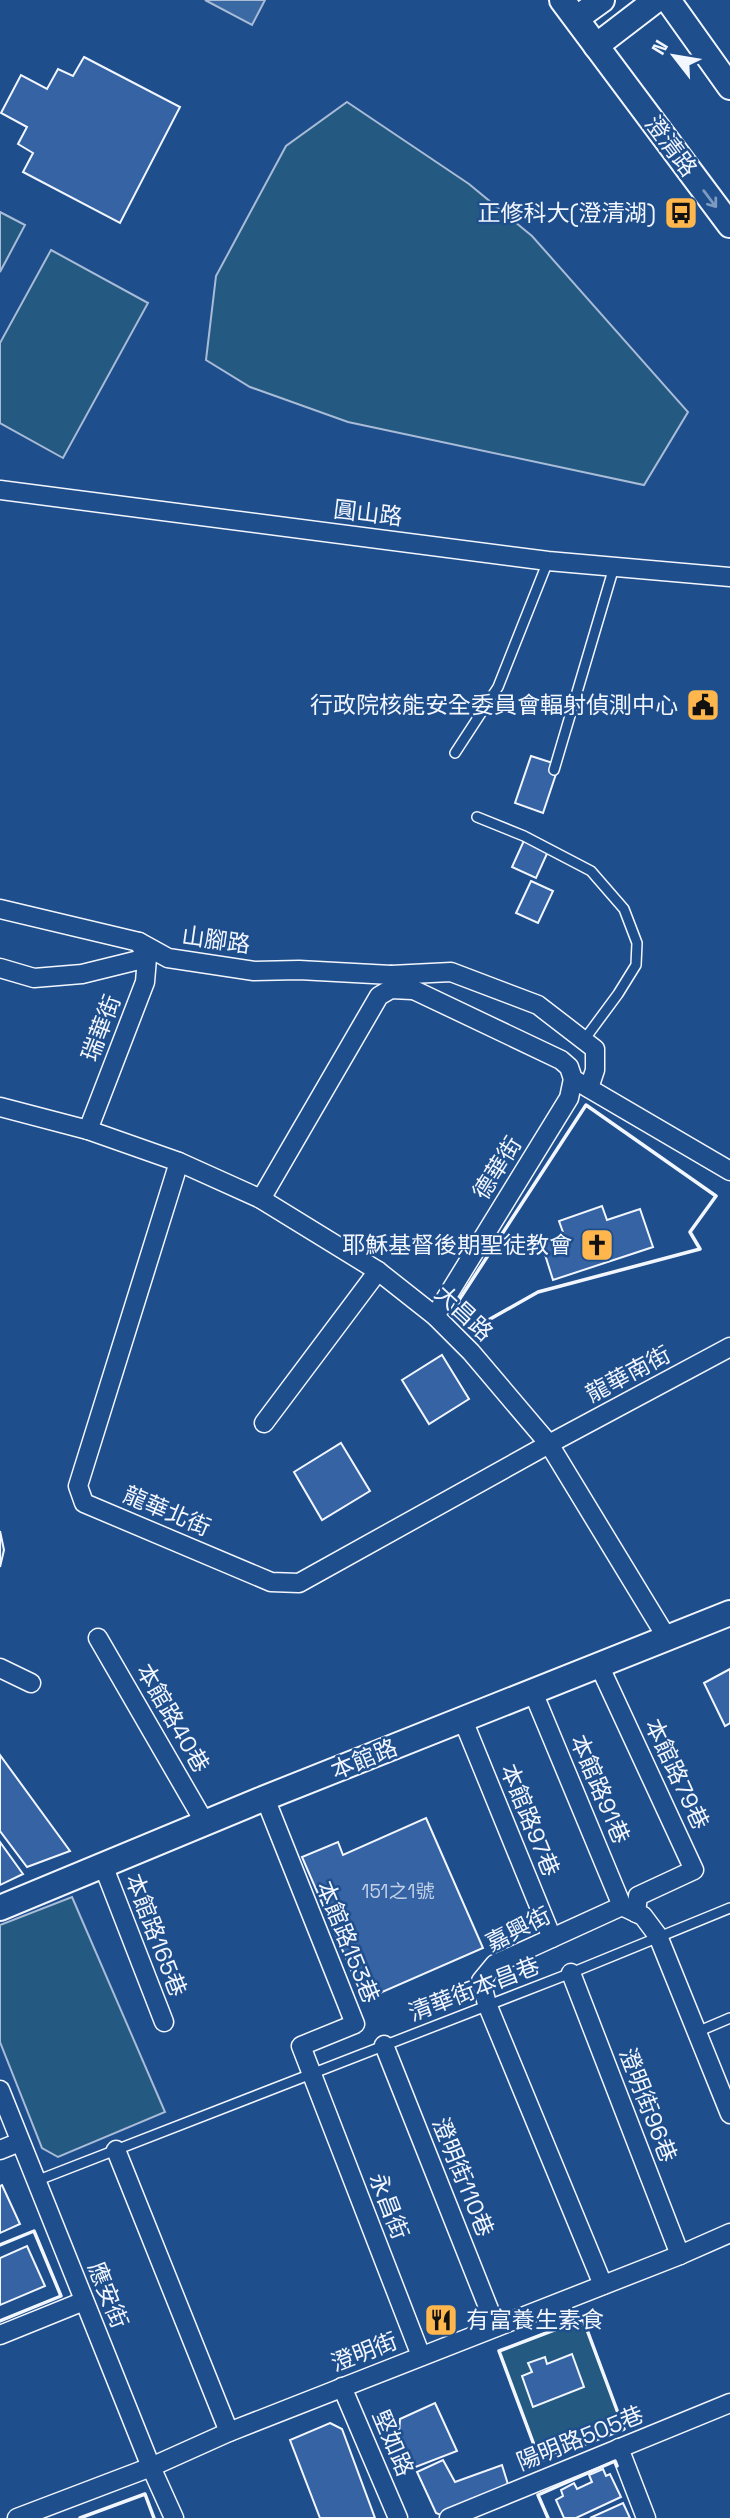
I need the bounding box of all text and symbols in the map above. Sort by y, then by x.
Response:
north arrow [639,21,709,91]
text: N [646,36,674,59]
street label: 澄清路 [638,109,704,183]
one-way arrow [702,189,717,208]
bus stop icon: 正修科大(澄清湖) [662,194,700,232]
place label: 正修科大(澄清湖) [478,198,656,228]
street label: 圓山路 [332,494,404,532]
public building icon: 行政院核能安全委員會輻射偵測中心 [684,686,722,724]
place label: 行政院核能安全委員會輻射偵測中心 [310,690,678,720]
street label: 山腳路 [180,920,252,960]
street label: 瑞華街 [75,990,127,1066]
street label: 德華街 [466,1131,528,1205]
church icon: 耶穌基督後期聖徒教會 [578,1226,616,1264]
place label: 耶穌基督後期聖徒教會 [342,1230,572,1260]
street label: 大昌路 [429,1279,499,1347]
street label: 龍華南街 [580,1339,676,1409]
street label: 龍華北街 [119,1479,215,1543]
street label: 本館路40巷 [130,1658,216,1778]
street label: 本館路79巷 [638,1714,716,1834]
street label: 本館路91巷 [564,1730,636,1848]
street label: 本館路 [326,1732,402,1786]
street label: 本館路97巷 [494,1759,566,1881]
street label: 本館路165巷 [119,1869,193,2001]
street label: 本館路153巷 [310,1876,386,2008]
house number: 151之1號 [362,1879,434,1904]
street label: 嘉興街 [480,1900,556,1958]
street label: 清華街本昌巷 [404,1950,544,2028]
street label: 澄明街96巷 [612,2044,684,2166]
street label: 澄明街110巷 [425,2113,501,2241]
street label: 永昌街 [363,2168,415,2244]
street label: 應安街 [81,2257,135,2333]
restaurant icon: 有富養生素食 [422,2301,460,2339]
place label: 有富養生素食 [466,2305,604,2335]
street label: 澄明街 [326,2326,402,2378]
street label: 陽明路505巷 [512,2399,648,2477]
street label: 堅如路 [366,2405,420,2481]

